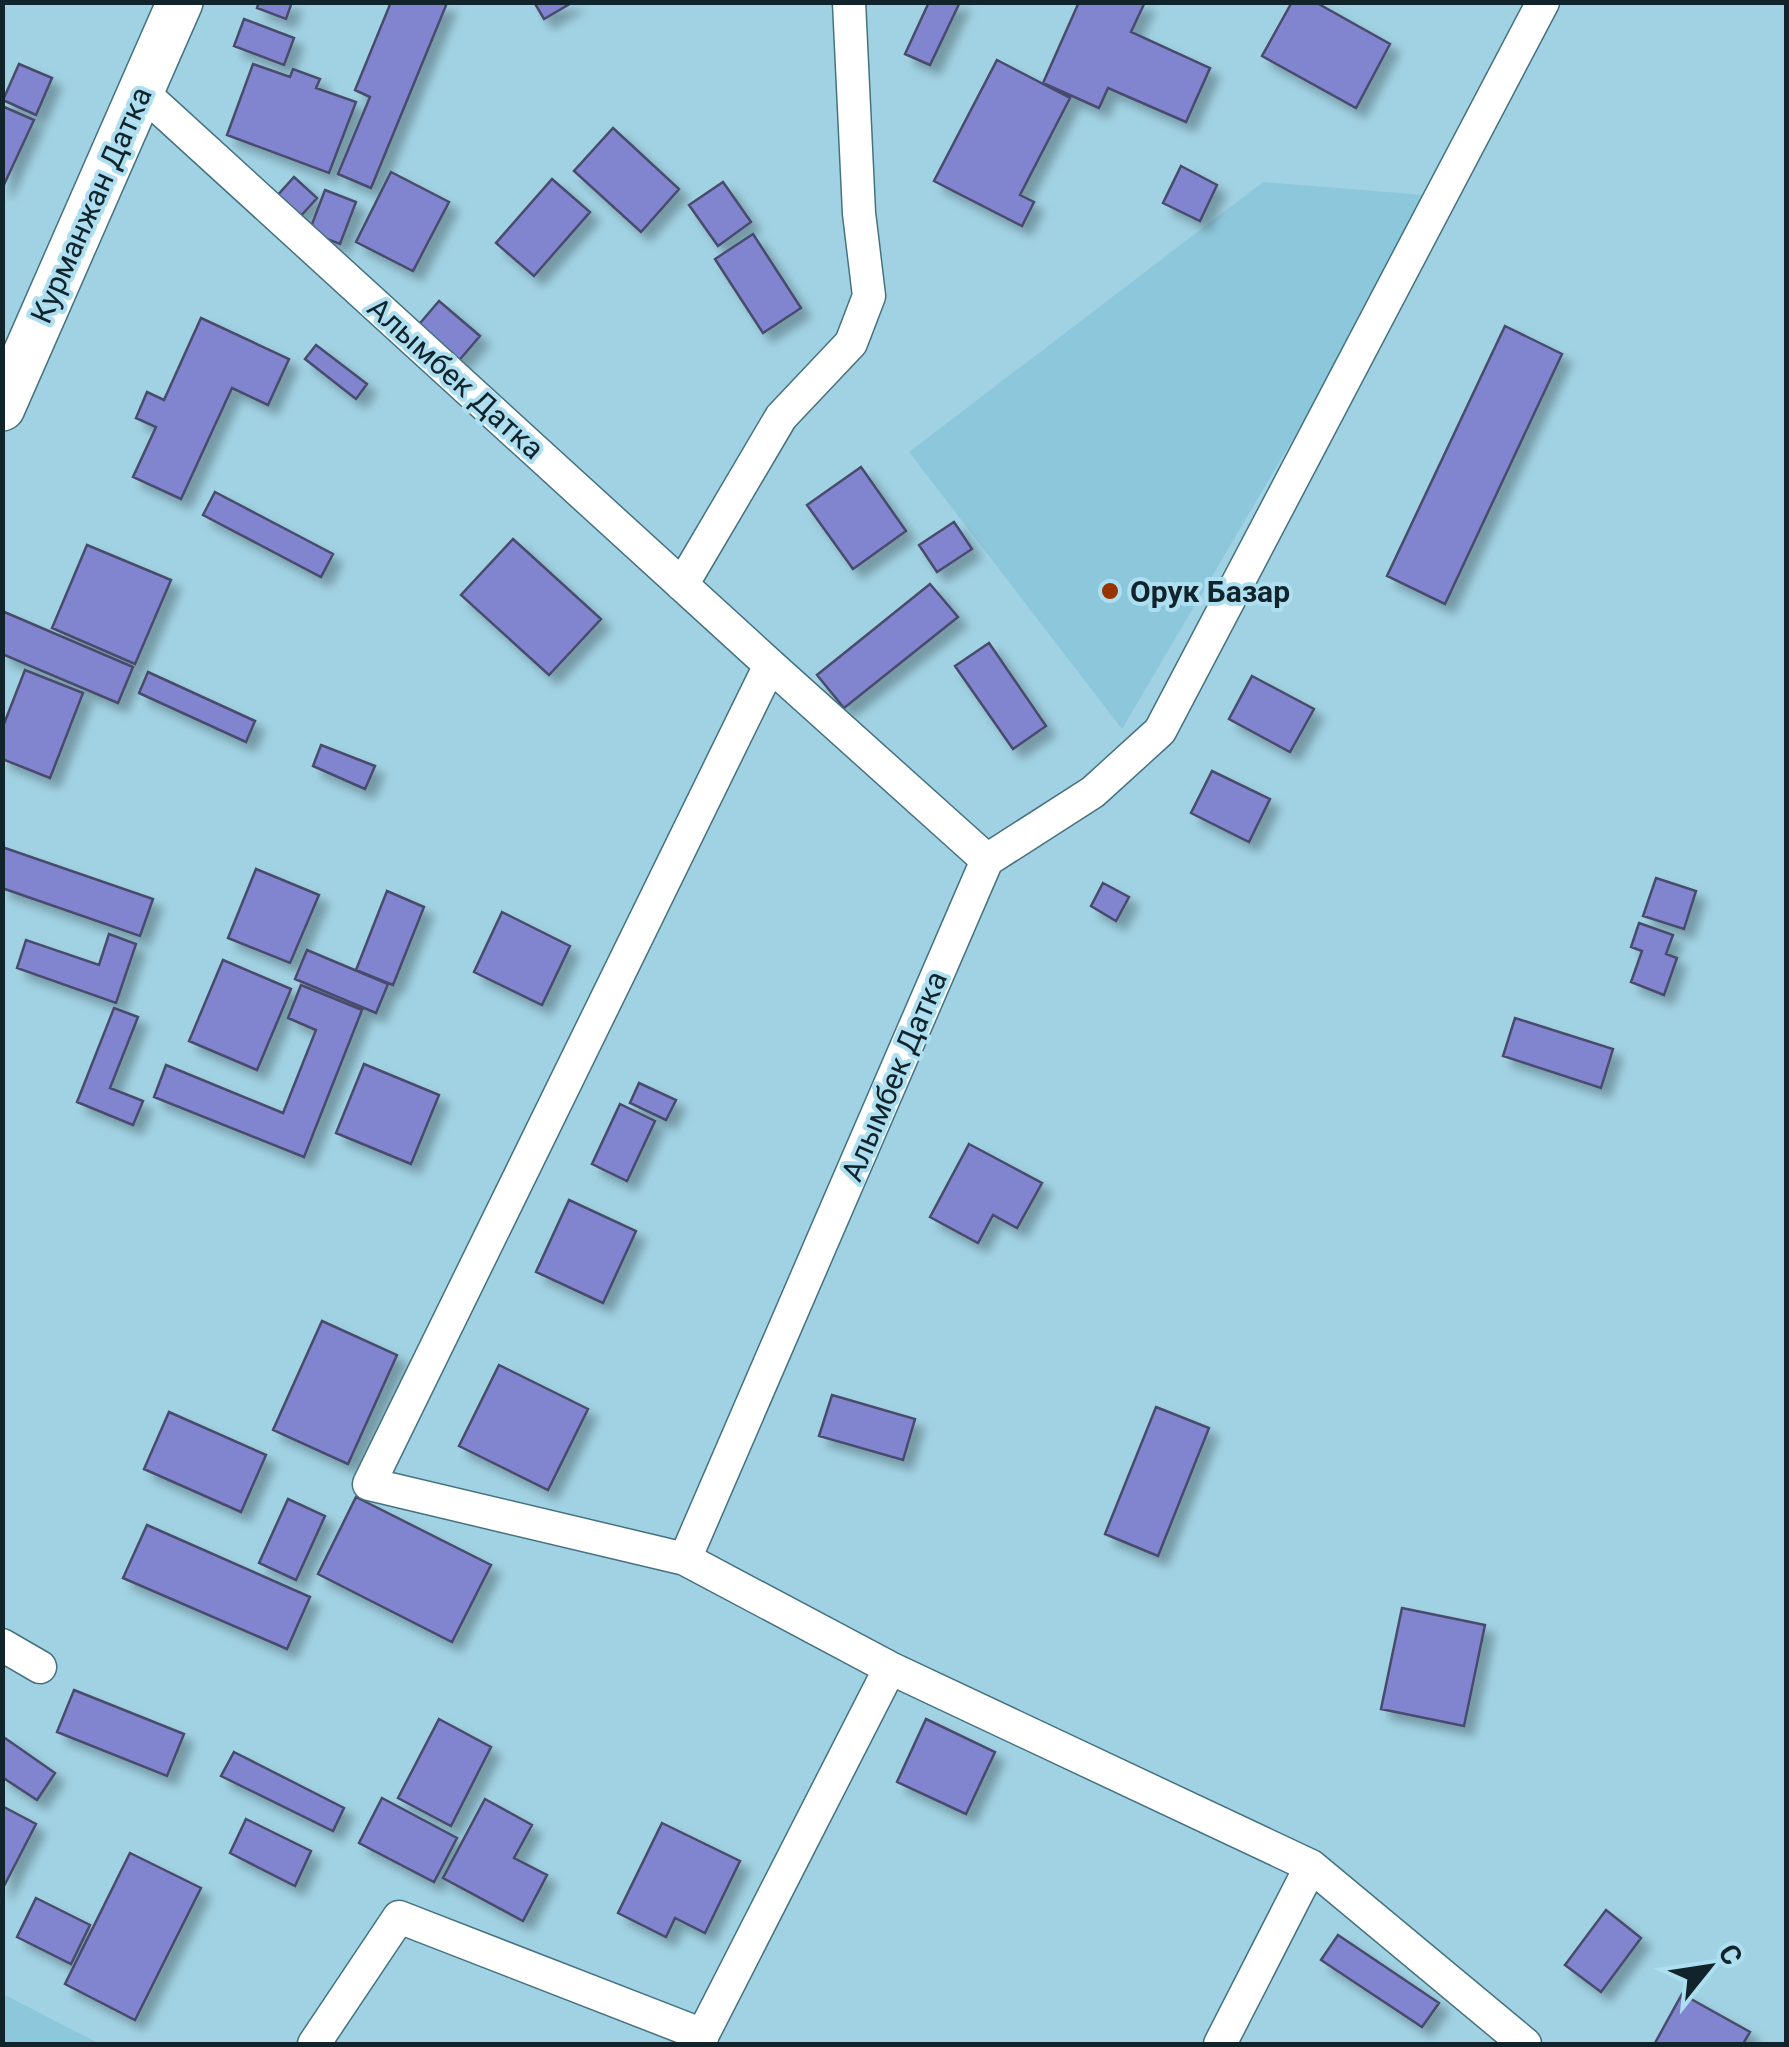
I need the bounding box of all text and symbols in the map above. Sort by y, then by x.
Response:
street label: Курманжан Датка [23,81,159,329]
street label: Алымбек Датка [361,290,551,466]
place label: Орук Базар [1130,574,1290,609]
marker: Орук Базар [1099,580,1121,602]
street label: Алымбек Датка [834,966,954,1186]
north arrow [1659,1917,1759,2017]
text: С [1711,1939,1749,1971]

